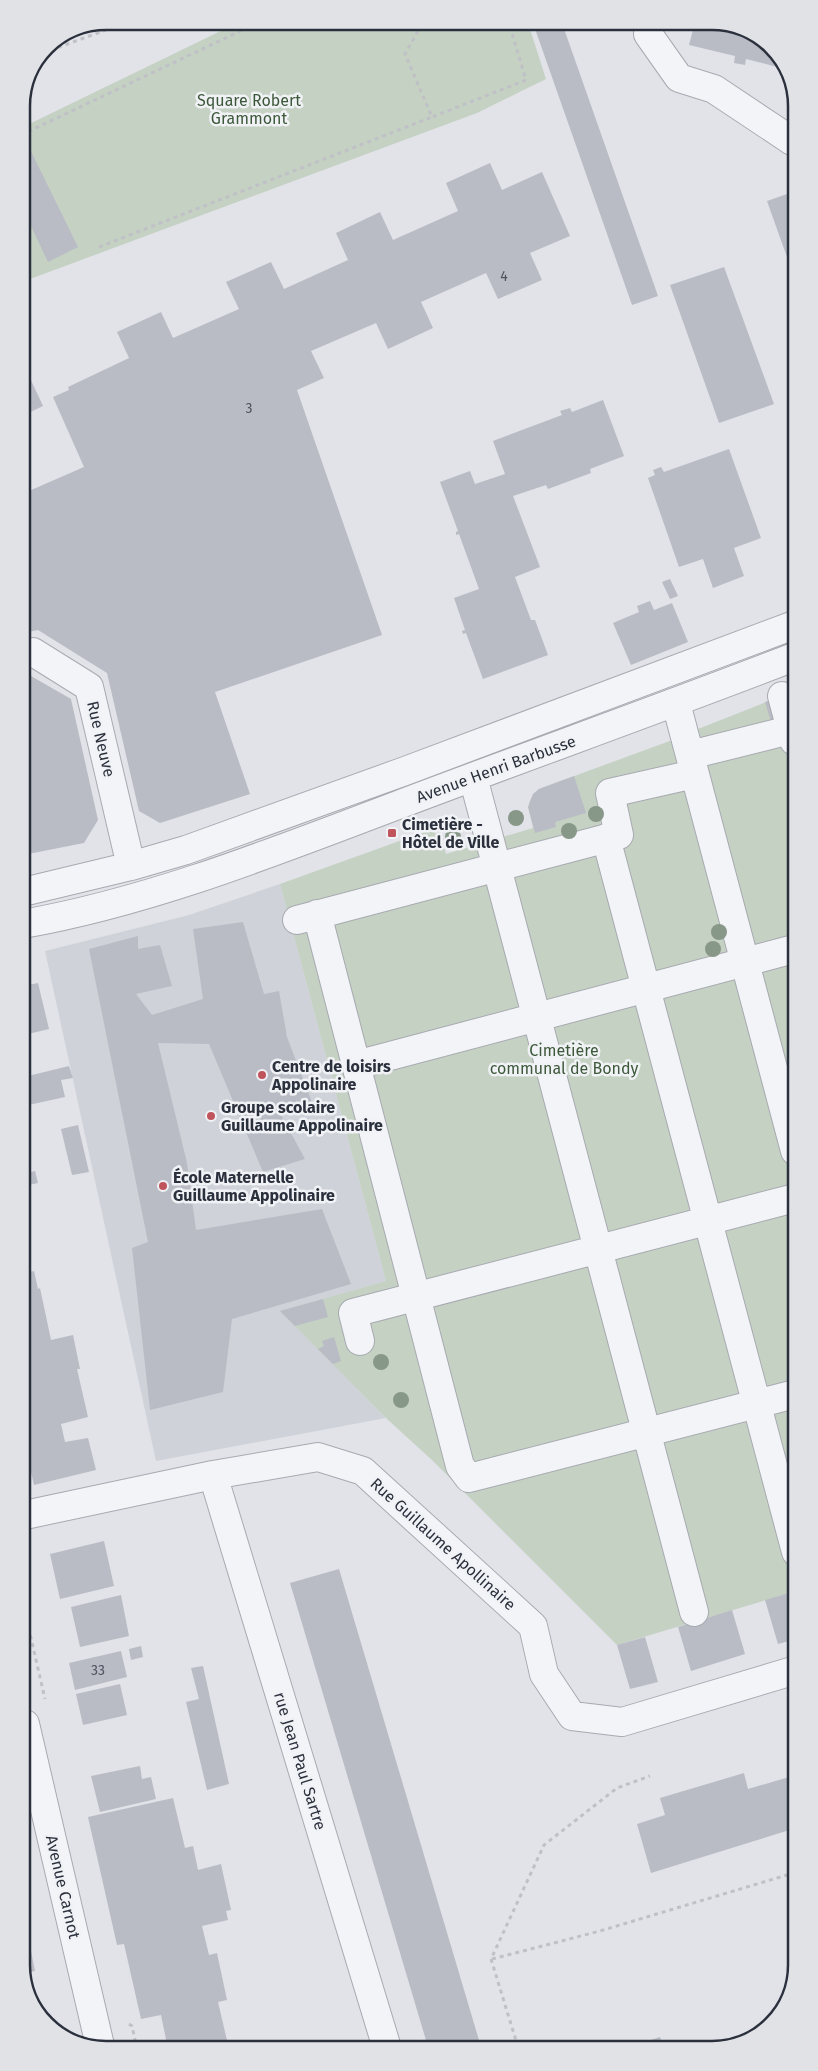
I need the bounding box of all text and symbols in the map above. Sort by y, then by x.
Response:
park label: Square Robert Grammont [197,91,301,128]
house number: 4 [500,268,508,285]
house number: 3 [246,400,253,417]
street label: Rue Neuve [83,699,119,779]
street label: Avenue Henri Barbusse [414,731,578,807]
place label: Cimetière - Hôtel de Ville [402,815,500,852]
marker: Cimetière - Hôtel de Ville [386,827,398,839]
park label: Cimetière communal de Bondy [490,1041,638,1078]
place label: Centre de loisirs Appolinaire [271,1057,391,1094]
marker: Centre de loisirs Appolinaire [256,1069,268,1081]
place label: Groupe scolaire Guillaume Appolinaire [221,1098,383,1135]
marker: Groupe scolaire Guillaume Appolinaire [205,1110,217,1122]
place label: École Maternelle Guillaume Appolinaire [173,1167,335,1205]
marker: École Maternelle Guillaume Appolinaire [157,1180,169,1192]
street label: Rue Guillaume Apollinaire [366,1474,520,1614]
house number: 33 [91,1662,105,1679]
street label: rue Jean Paul Sartre [270,1690,330,1832]
street label: Avenue Carnot [42,1833,84,1941]

